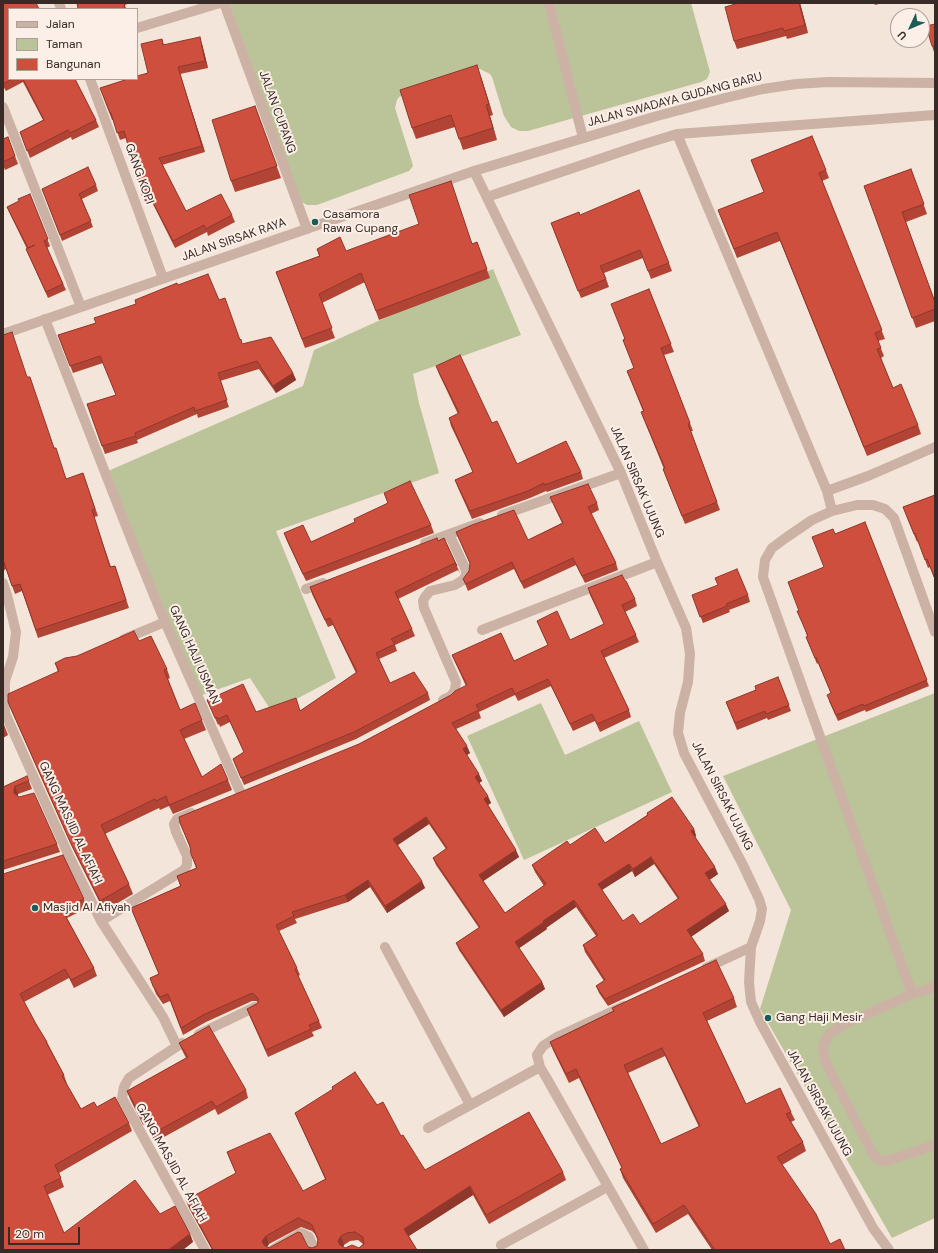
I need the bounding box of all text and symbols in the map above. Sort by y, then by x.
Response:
legend [8,8,138,80]
north arrow [890,8,930,48]
text: Jalan [46,16,75,32]
text: U [894,28,910,43]
text: Taman [46,36,82,52]
text: Bangunan [46,56,101,72]
street label: JALAN CUPANG [255,69,299,155]
street label: JALAN SWADAYA GUDANG BARU [586,70,764,130]
street label: GANG KOPI [121,142,157,206]
place label: Casamora Rawa Cupang [323,208,398,236]
street label: JALAN SIRSAK RAYA [180,215,288,265]
marker: Casamora Rawa Cupang [310,217,320,227]
street label: JALAN SIRSAK UJUNG [607,424,667,540]
street label: GANG HAJI USMAN [166,603,222,707]
street label: JALAN SIRSAK UJUNG [688,739,756,853]
street label: GANG MASJID AL AFIAH [35,759,105,887]
place label: Masjid Al Afiyah [43,901,130,915]
marker: Masjid Al Afiyah [30,903,40,913]
place label: Gang Haji Mesir [776,1011,862,1025]
marker: Gang Haji Mesir [763,1013,773,1023]
street label: JALAN SIRSAK UJUNG [783,1047,855,1159]
street label: GANG MASJID AL AFIAH [132,1101,210,1225]
scale bar [10,1219,82,1245]
text: 20 m [15,1226,44,1242]

